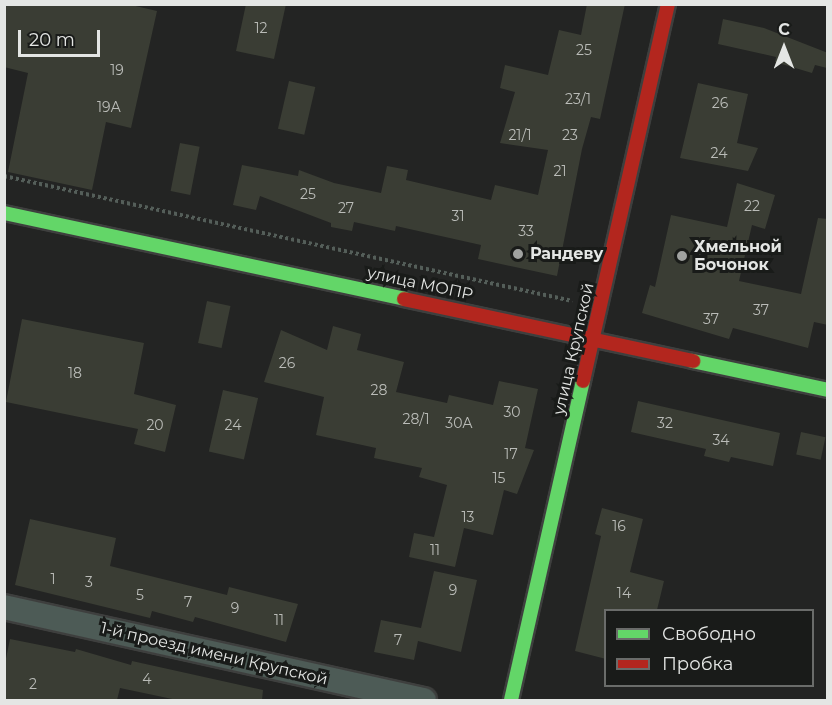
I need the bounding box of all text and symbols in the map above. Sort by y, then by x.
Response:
scale bar [21,18,104,56]
north arrow [754,18,814,78]
house number: 12 [254,20,268,36]
text: С [778,20,790,39]
text: 20 m [29,29,75,51]
house number: 25 [576,42,592,58]
house number: 19 [110,62,124,78]
house number: 23/1 [565,91,591,107]
house number: 26 [712,95,728,111]
house number: 19А [97,99,121,115]
house number: 21/1 [508,127,532,143]
house number: 23 [562,127,578,143]
house number: 24 [711,145,727,161]
house number: 21 [553,163,567,179]
house number: 25 [300,186,316,202]
house number: 22 [744,198,760,214]
house number: 27 [338,200,354,216]
house number: 31 [452,208,464,224]
house number: 33 [518,223,534,239]
place label: Хмельной Бочонок [694,237,782,275]
place label: Рандеву [530,244,603,264]
marker: Рандеву [511,247,525,261]
marker: Хмельной Бочонок [675,249,689,263]
street label: улица МОПР [365,263,475,305]
street label: улица Крупской [549,281,599,417]
house number: 37 [753,302,769,318]
house number: 37 [703,311,719,327]
house number: 26 [279,355,295,371]
house number: 18 [68,365,82,381]
house number: 28 [371,382,387,398]
house number: 30 [503,404,521,420]
house number: 28/1 [402,411,430,427]
house number: 30А [445,415,473,431]
house number: 32 [657,415,673,431]
house number: 20 [146,417,164,433]
house number: 24 [225,417,241,433]
house number: 34 [712,432,730,448]
house number: 17 [504,446,518,462]
house number: 15 [493,470,505,486]
house number: 13 [462,509,474,525]
house number: 16 [612,518,626,534]
house number: 11 [430,542,440,558]
house number: 1 [50,571,56,587]
house number: 3 [85,574,93,590]
house number: 9 [449,582,457,598]
house number: 14 [617,585,631,601]
house number: 5 [136,587,144,603]
house number: 7 [184,594,192,610]
house number: 9 [231,600,239,616]
legend [604,609,814,687]
house number: 11 [274,612,284,628]
street label: 1-й проезд имени Крупской [99,619,329,689]
text: Свободно [662,623,756,645]
house number: 7 [394,632,402,648]
text: Пробка [662,653,733,675]
house number: 4 [142,671,152,687]
house number: 2 [29,676,37,692]

